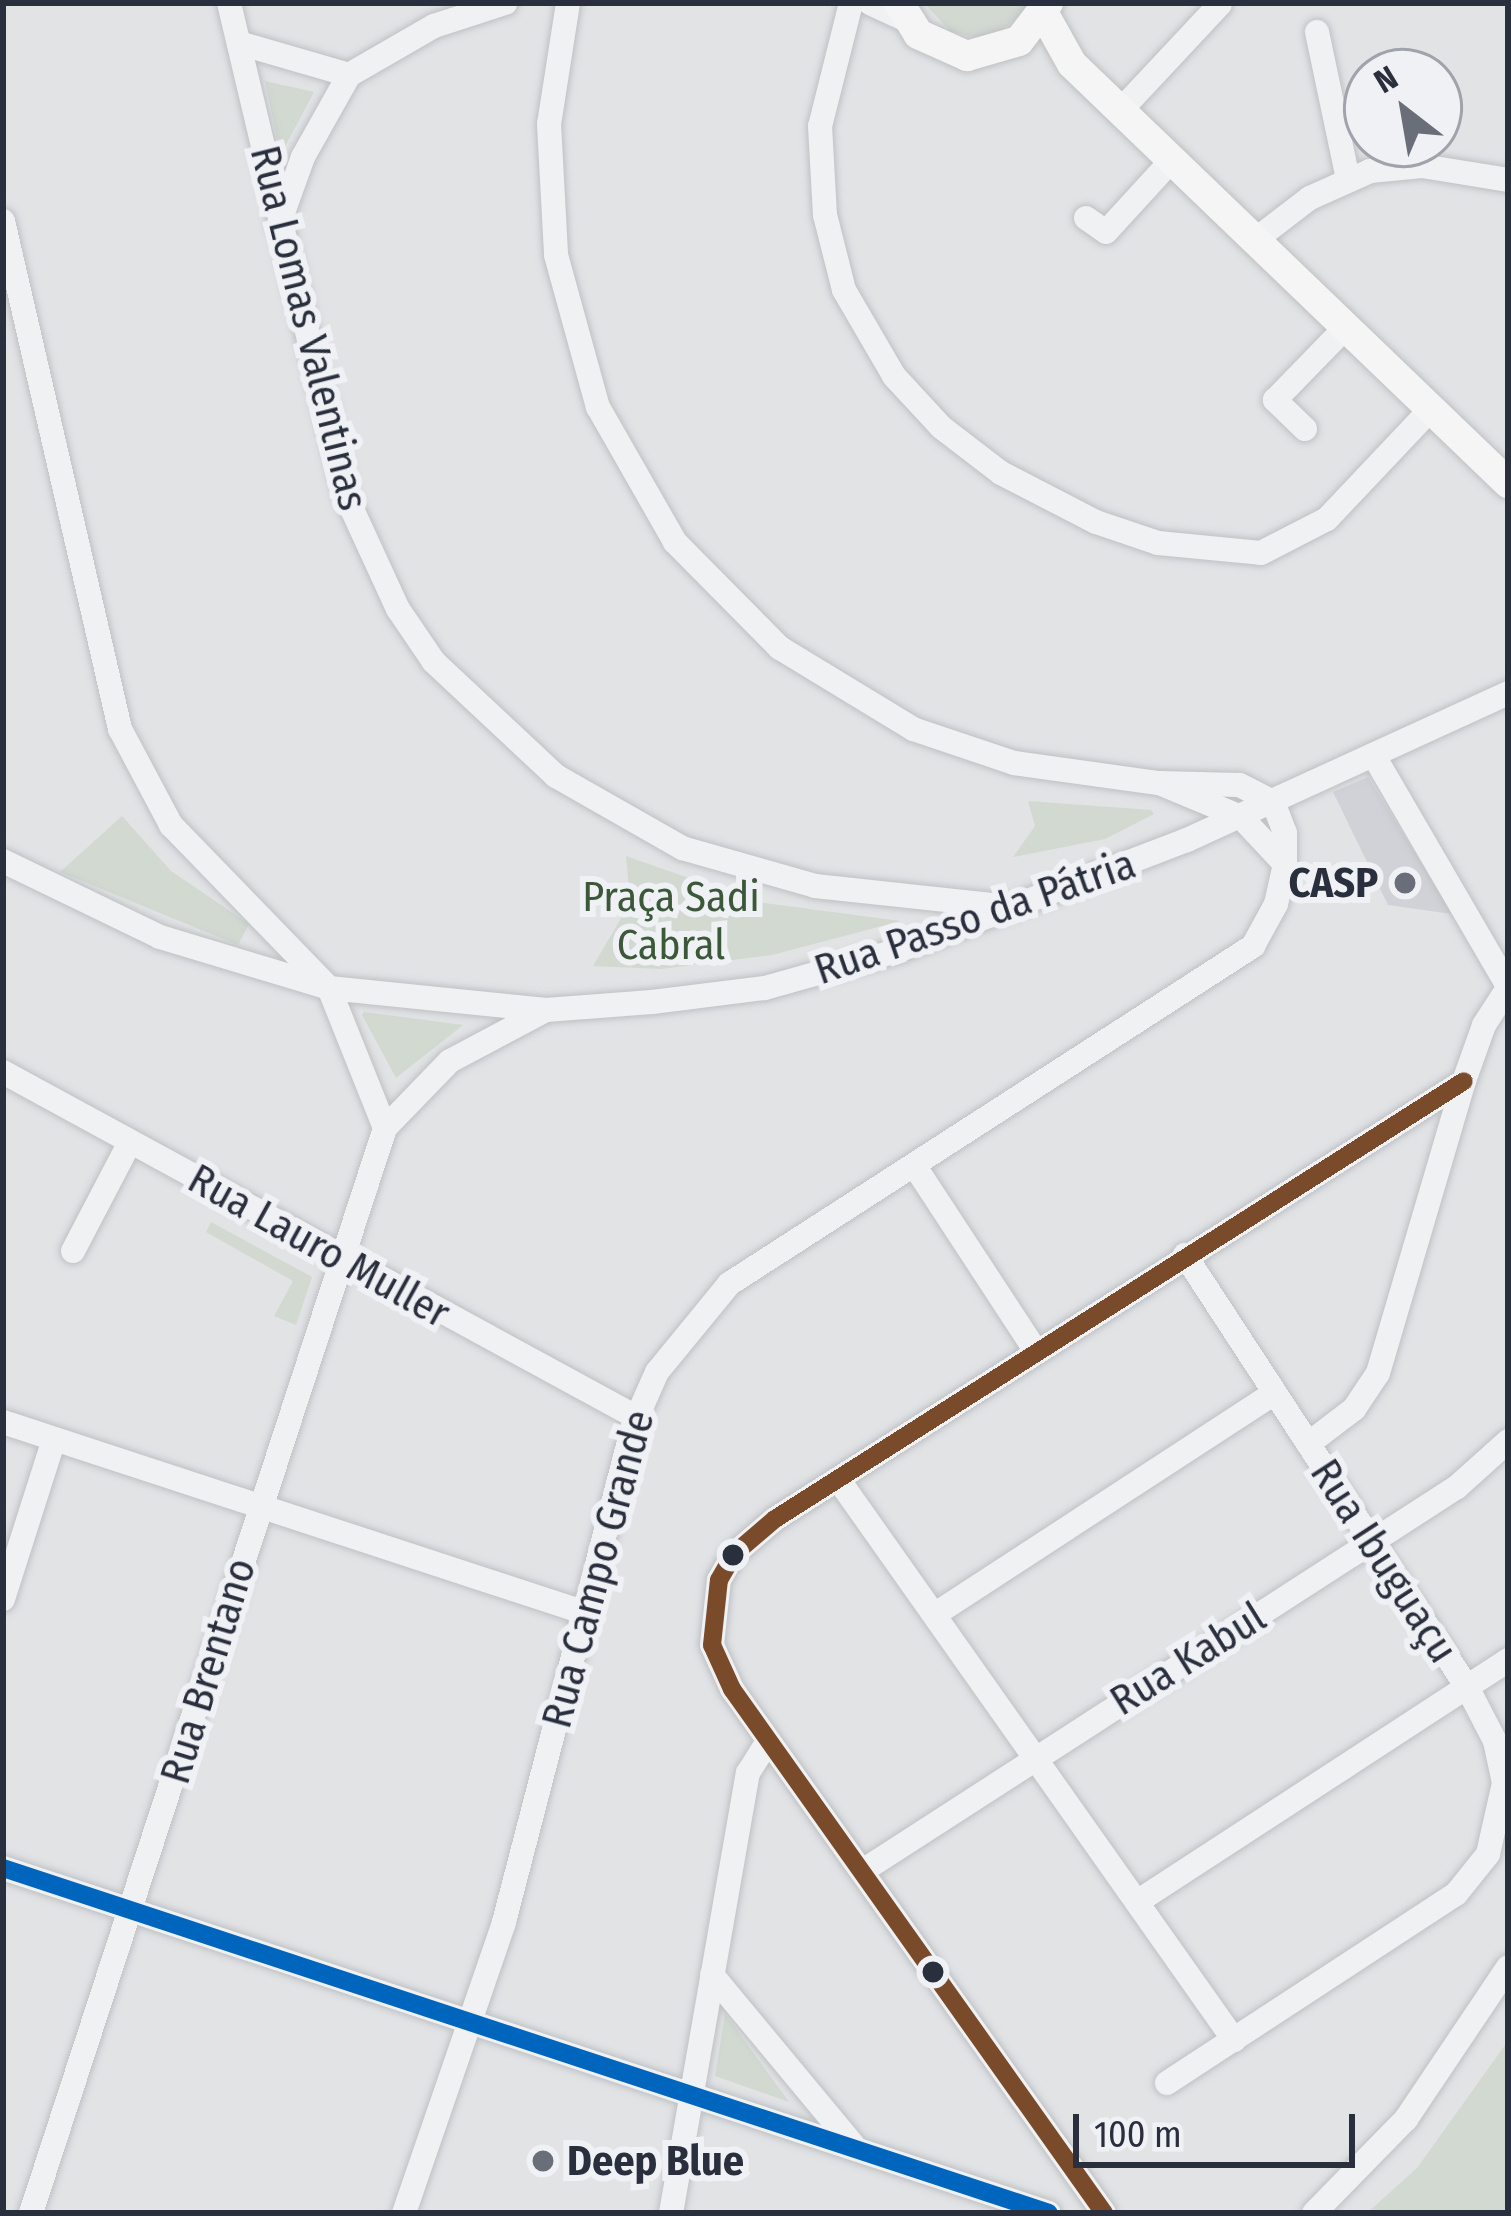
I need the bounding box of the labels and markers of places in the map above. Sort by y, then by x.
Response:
place label: CASP [1289,858,1378,908]
marker: CASP [1389,867,1421,899]
unlabelled marker [722,1544,744,1566]
unlabelled marker [922,1961,944,1983]
place label: Deep Blue [567,2136,744,2186]
marker: Deep Blue [530,2148,556,2174]

